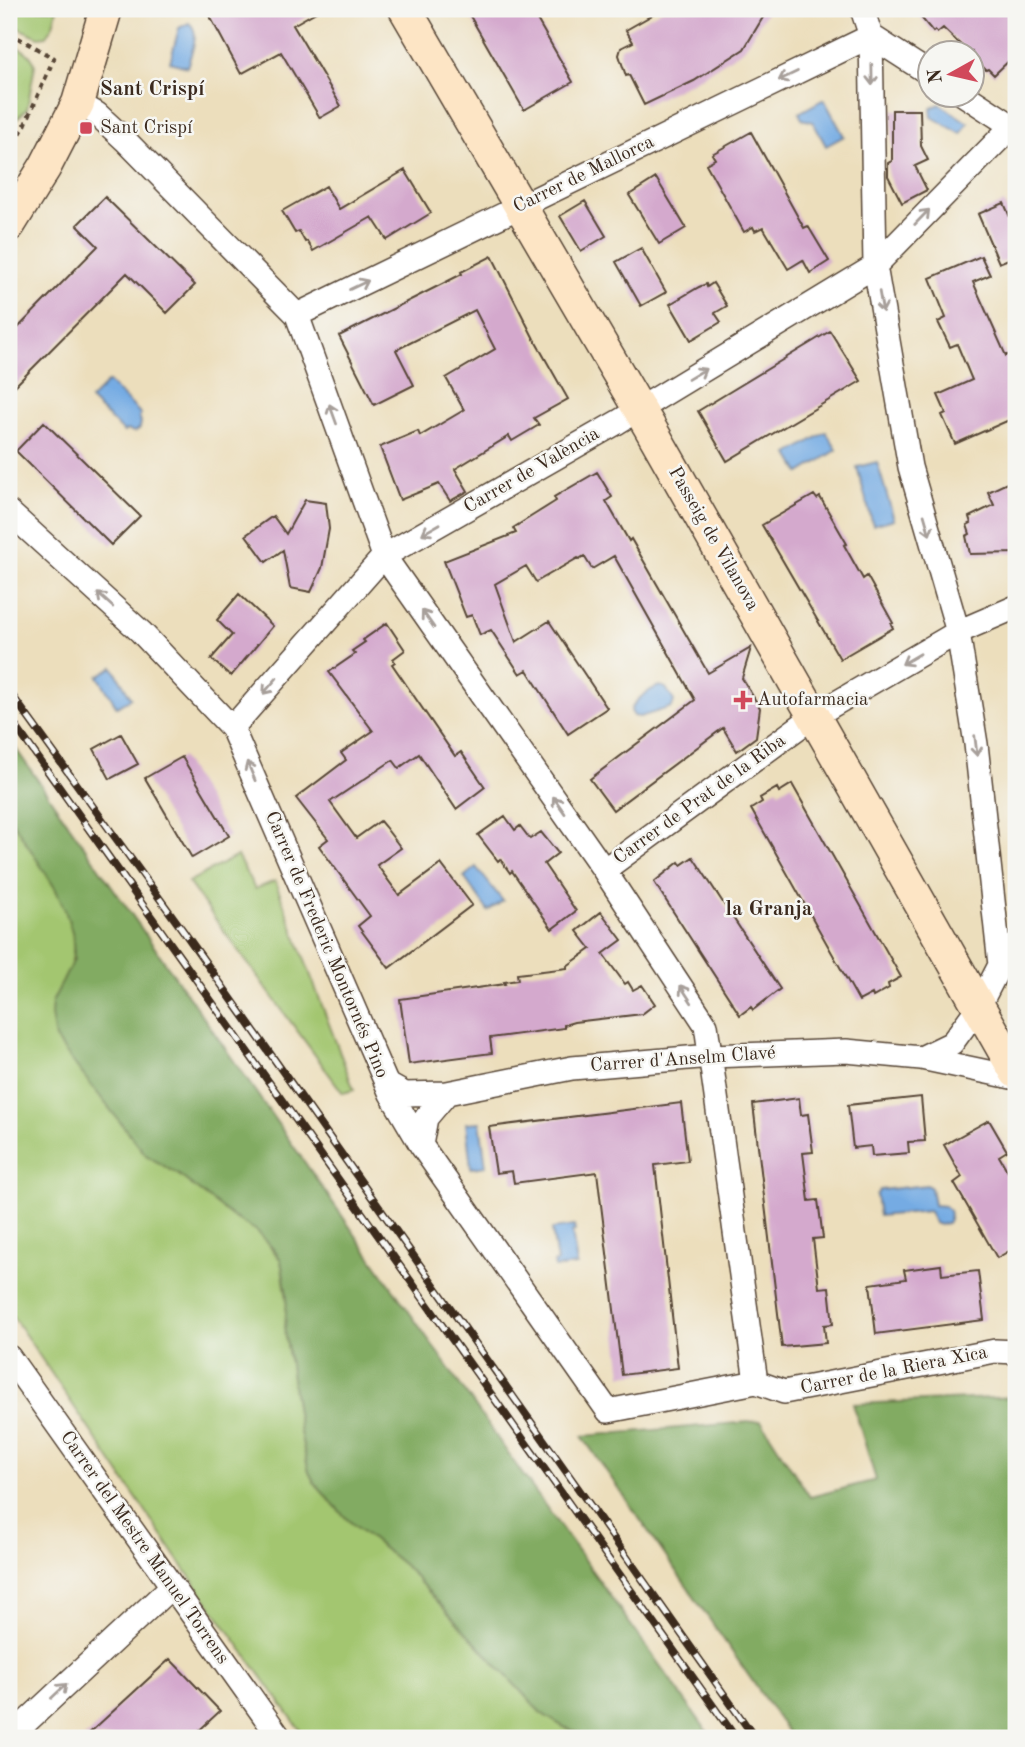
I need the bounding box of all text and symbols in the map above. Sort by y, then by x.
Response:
north arrow [916,38,986,108]
one-way arrow [865,63,879,86]
text: N [926,67,947,85]
one-way arrow [778,70,799,84]
district label: Sant Crispí [100,79,204,100]
place label: Sant Crispí [100,119,193,138]
marker: Sant Crispí [78,120,94,136]
street label: Carrer de Mallorca [511,132,658,217]
one-way arrow [914,209,931,226]
one-way arrow [348,278,369,291]
one-way arrow [875,290,888,313]
one-way arrow [687,366,707,380]
one-way arrow [326,404,338,426]
street label: Carrer de València [461,424,604,517]
street label: Passeig de Vilanova [664,464,762,615]
one-way arrow [922,513,935,535]
one-way arrow [422,522,442,536]
one-way arrow [97,591,114,608]
one-way arrow [421,610,435,629]
one-way arrow [902,652,922,666]
one-way arrow [262,676,278,694]
place label: Autofarmacia [757,691,869,710]
marker: Autofarmacia [735,692,751,708]
street label: Carrer de Prat de la Riba [611,731,790,869]
one-way arrow [969,735,982,757]
one-way arrow [244,761,257,782]
one-way arrow [552,796,566,815]
street label: Carrer de Frederic Montornés Pino [261,809,391,1081]
district label: la Granja [726,899,813,920]
one-way arrow [678,985,693,1004]
street label: Carrer d'Anselm Clavé [590,1044,776,1076]
street label: Carrer de la Riera Xica [799,1343,990,1398]
street label: Carrer del Mestre Manuel Torrens [56,1428,232,1668]
one-way arrow [50,1683,67,1700]

